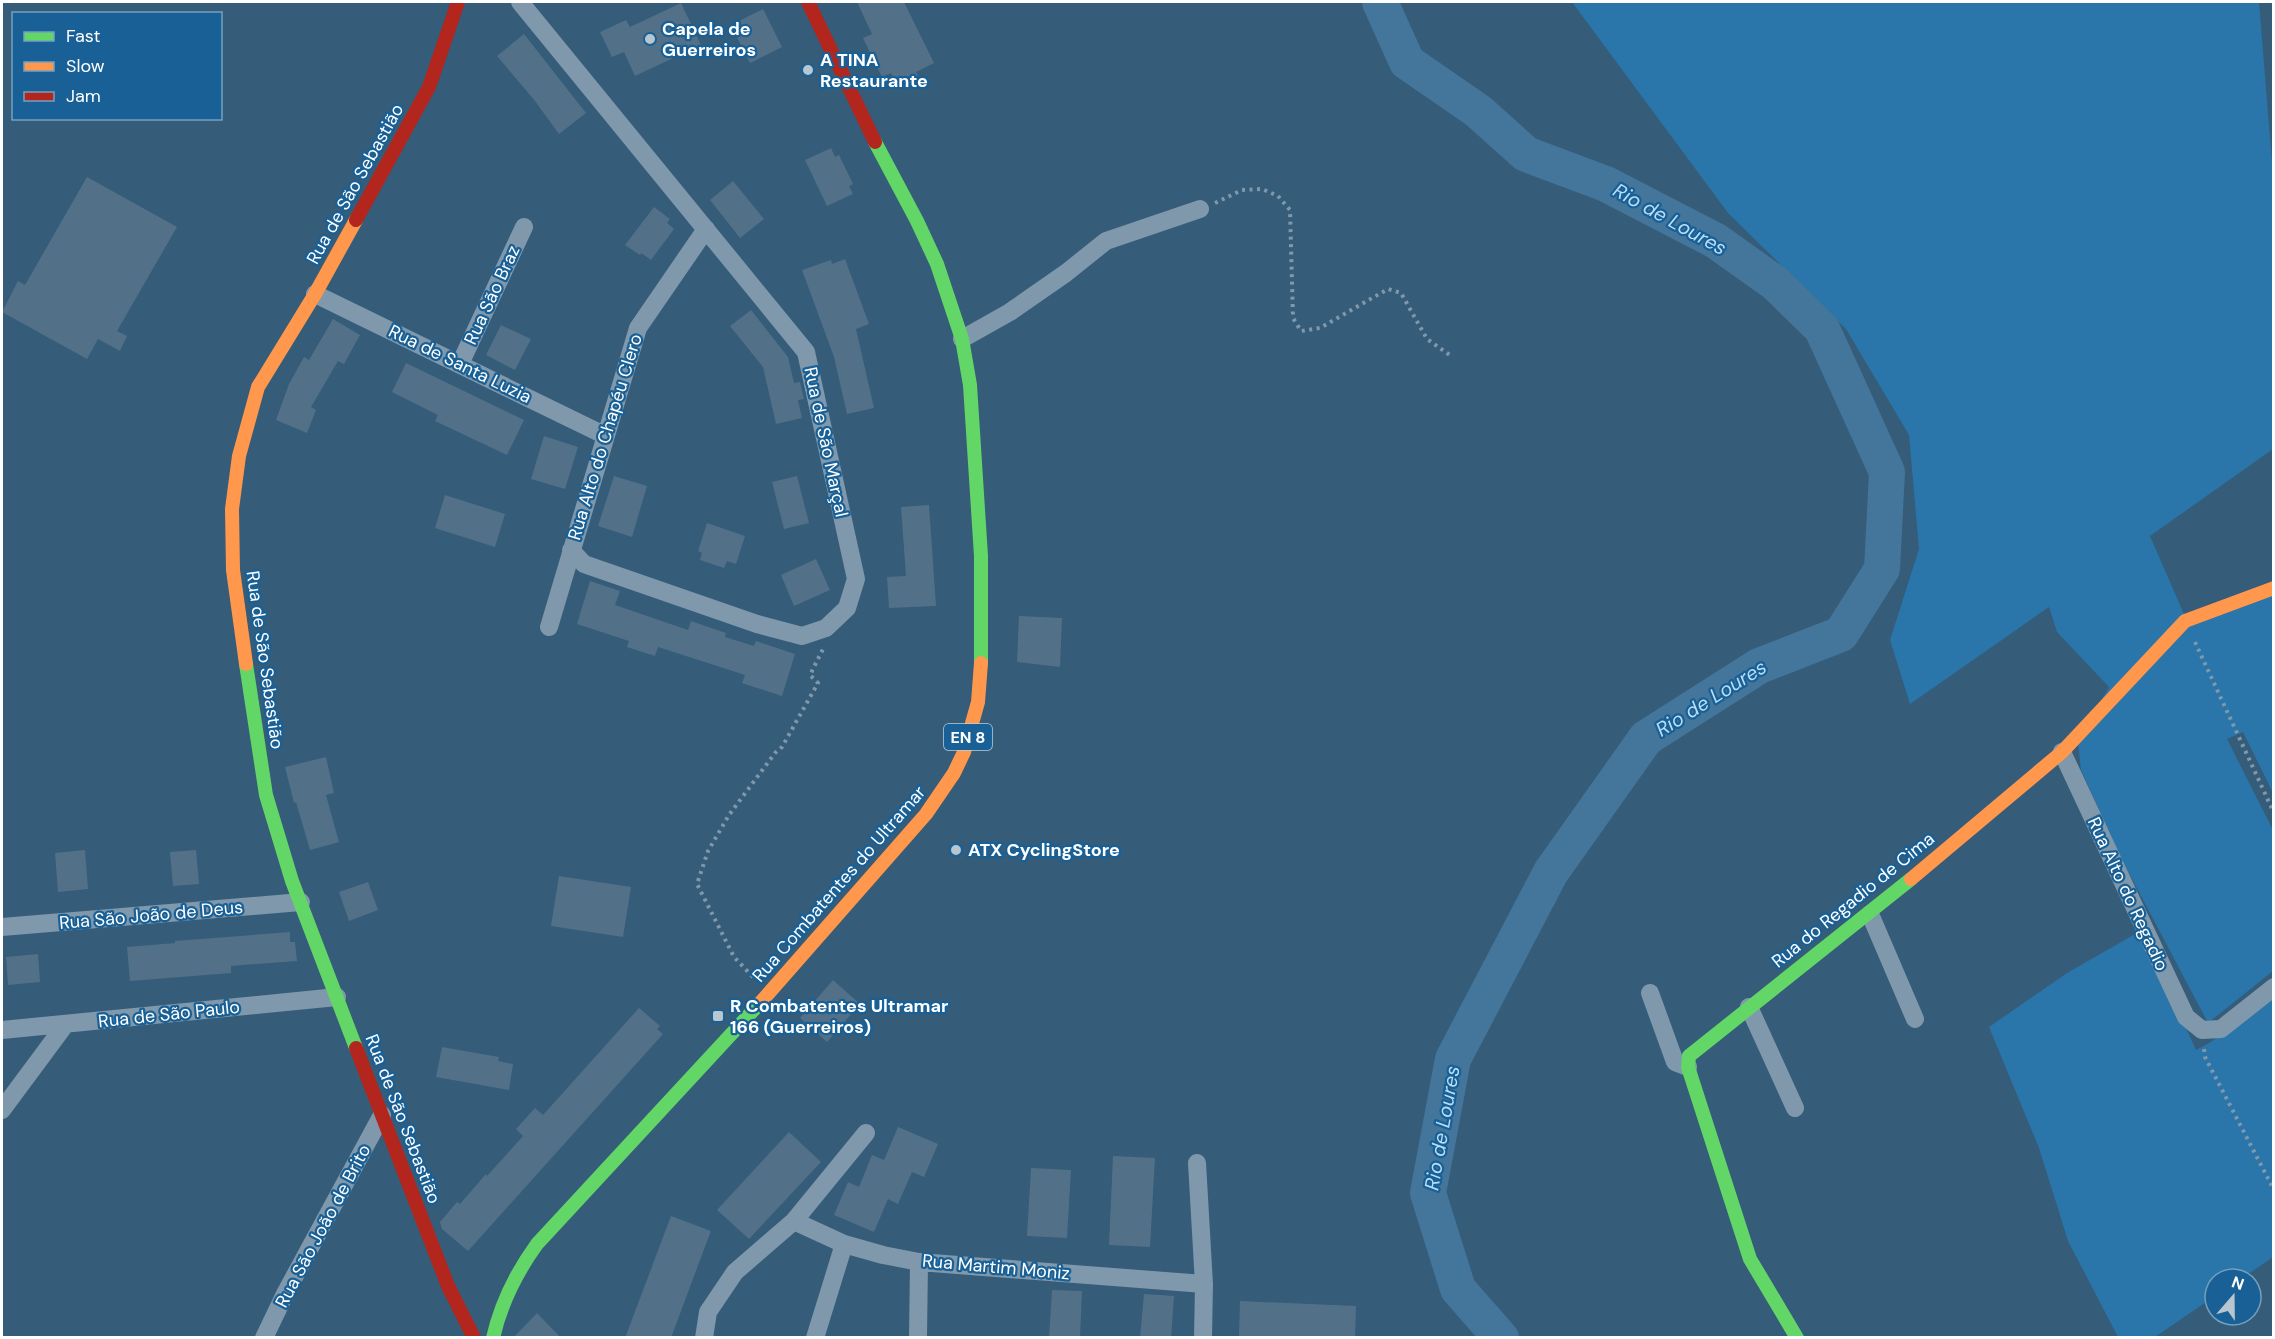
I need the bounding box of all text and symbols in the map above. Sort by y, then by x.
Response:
legend [12,12,222,120]
place label: Capela de Guerreiros [662,17,756,62]
text: Fast [66,24,101,48]
marker: Capela de Guerreiros [643,32,657,46]
place label: A TINA Restaurante [820,48,928,93]
text: Slow [66,54,105,78]
marker: A TINA Restaurante [801,63,815,77]
text: Jam [66,84,101,108]
street label: Rua de São Sebastião [301,100,409,268]
water label: Rio de Loures [1609,177,1731,261]
street label: Rua São Braz [459,242,525,348]
street label: Rua de Santa Luzia [385,319,535,409]
street label: Rua Alto do Chapéu Clero [562,331,648,543]
street label: Rua de São Marçal [798,365,854,519]
street label: Rua de São Sebastião [241,569,289,751]
water label: Rio de Loures [1651,654,1771,742]
road number: EN 8 [944,724,992,750]
street label: Rua Combatentes do Ultramar [747,780,931,987]
street label: Rua Alto do Regadio [2082,813,2174,975]
street label: Rua do Regadio de Cima [1767,827,1939,973]
place label: ATX CyclingStore [968,838,1120,862]
marker: ATX CyclingStore [949,843,963,857]
street label: Rua São João de Deus [58,895,244,935]
place label: R Combatentes Ultramar 166 (Guerreiros) [730,994,948,1039]
street label: Rua de São Paulo [97,995,241,1033]
marker: R Combatentes Ultramar 166 (Guerreiros) [711,1009,725,1023]
street label: Rua de São Sebastião [360,1031,446,1207]
water label: Rio de Loures [1418,1064,1466,1192]
street label: Rua São João de Brito [270,1140,376,1312]
street label: Rua Martim Moniz [921,1249,1071,1285]
north arrow [2203,1267,2263,1327]
text: N [2229,1272,2247,1295]

